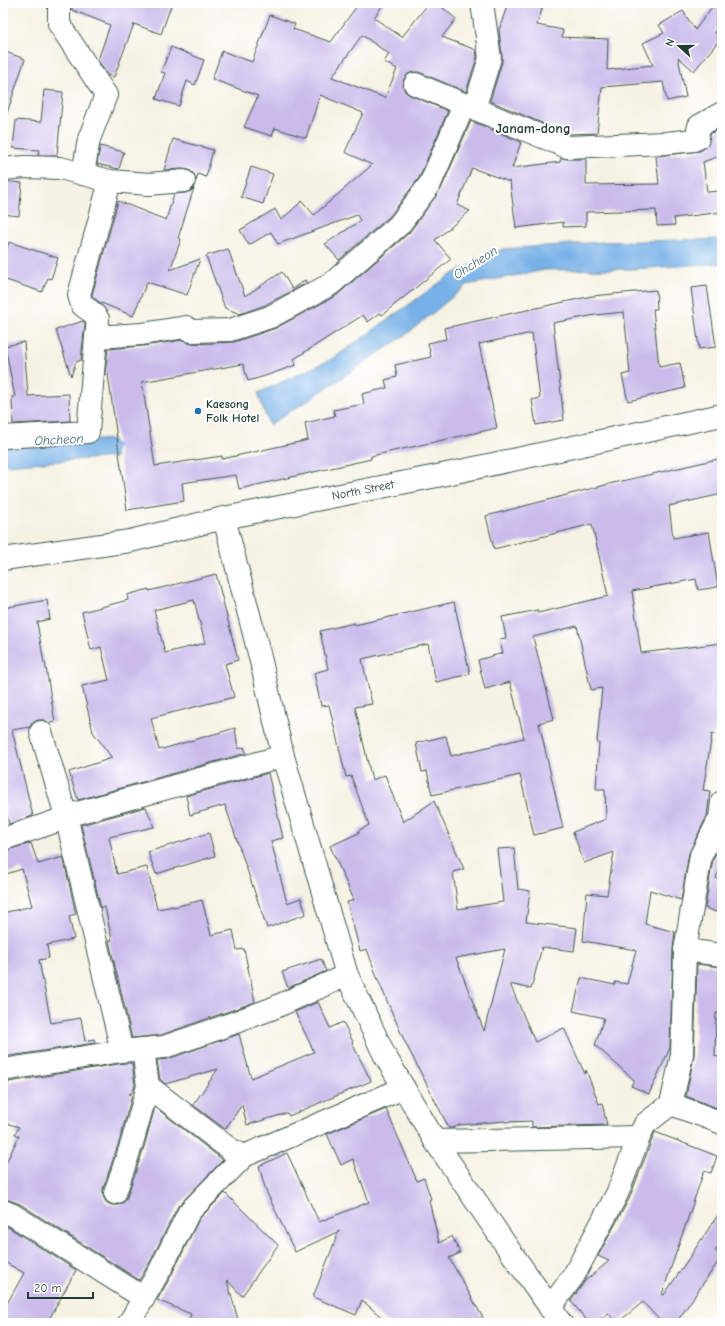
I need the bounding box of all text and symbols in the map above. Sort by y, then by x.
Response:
north arrow [659,26,699,66]
text: N [663,37,677,48]
district label: Janam-dong [495,120,571,137]
water label: Ohcheon [451,243,500,282]
place label: Kaesong Folk Hotel [206,397,259,425]
marker: Kaesong Folk Hotel [193,406,203,416]
water label: Ohcheon [34,431,84,448]
street label: North Street [331,477,396,503]
scale bar [28,1274,93,1300]
text: 20 m [34,1281,62,1295]

